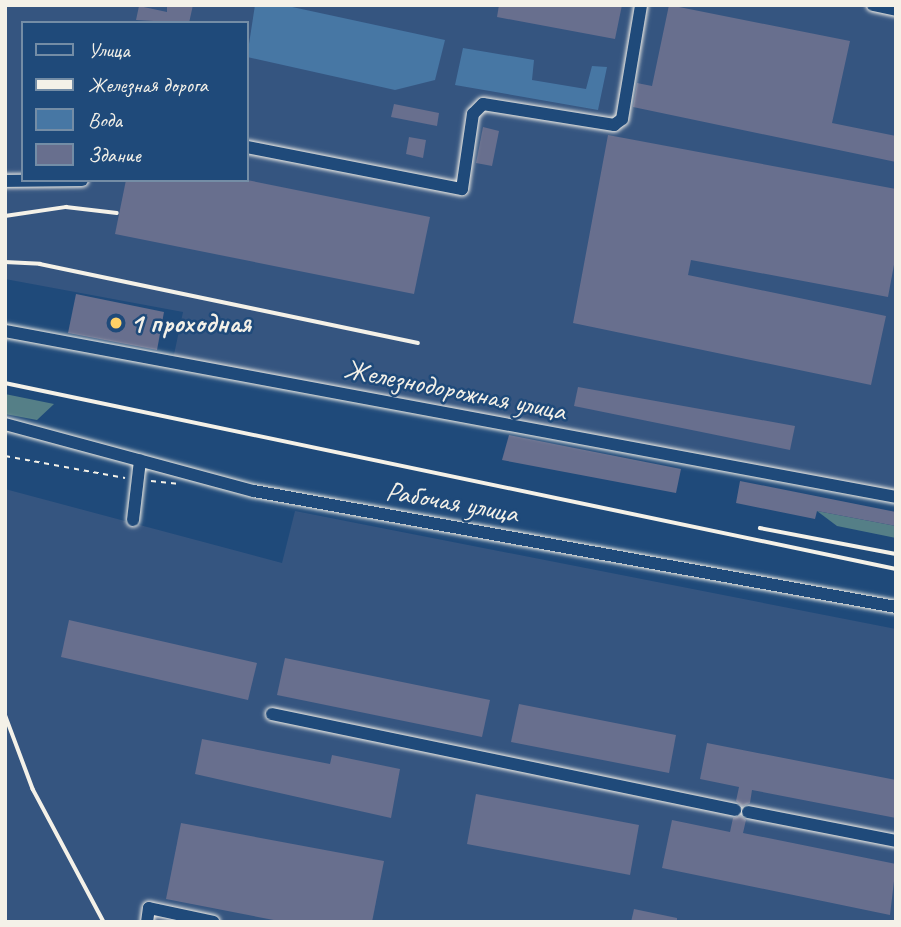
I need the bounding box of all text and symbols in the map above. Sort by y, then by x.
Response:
legend [21,21,248,182]
text: Улица [88,37,130,63]
text: Железная дорога [88,72,208,98]
text: Вода [88,107,122,133]
text: Здание [88,142,141,168]
place label: 1 проходная [130,306,251,340]
marker: 1 проходная [108,315,124,331]
street label: Железнодорожная улица [340,352,570,428]
street label: Рабочая улица [383,474,521,530]

